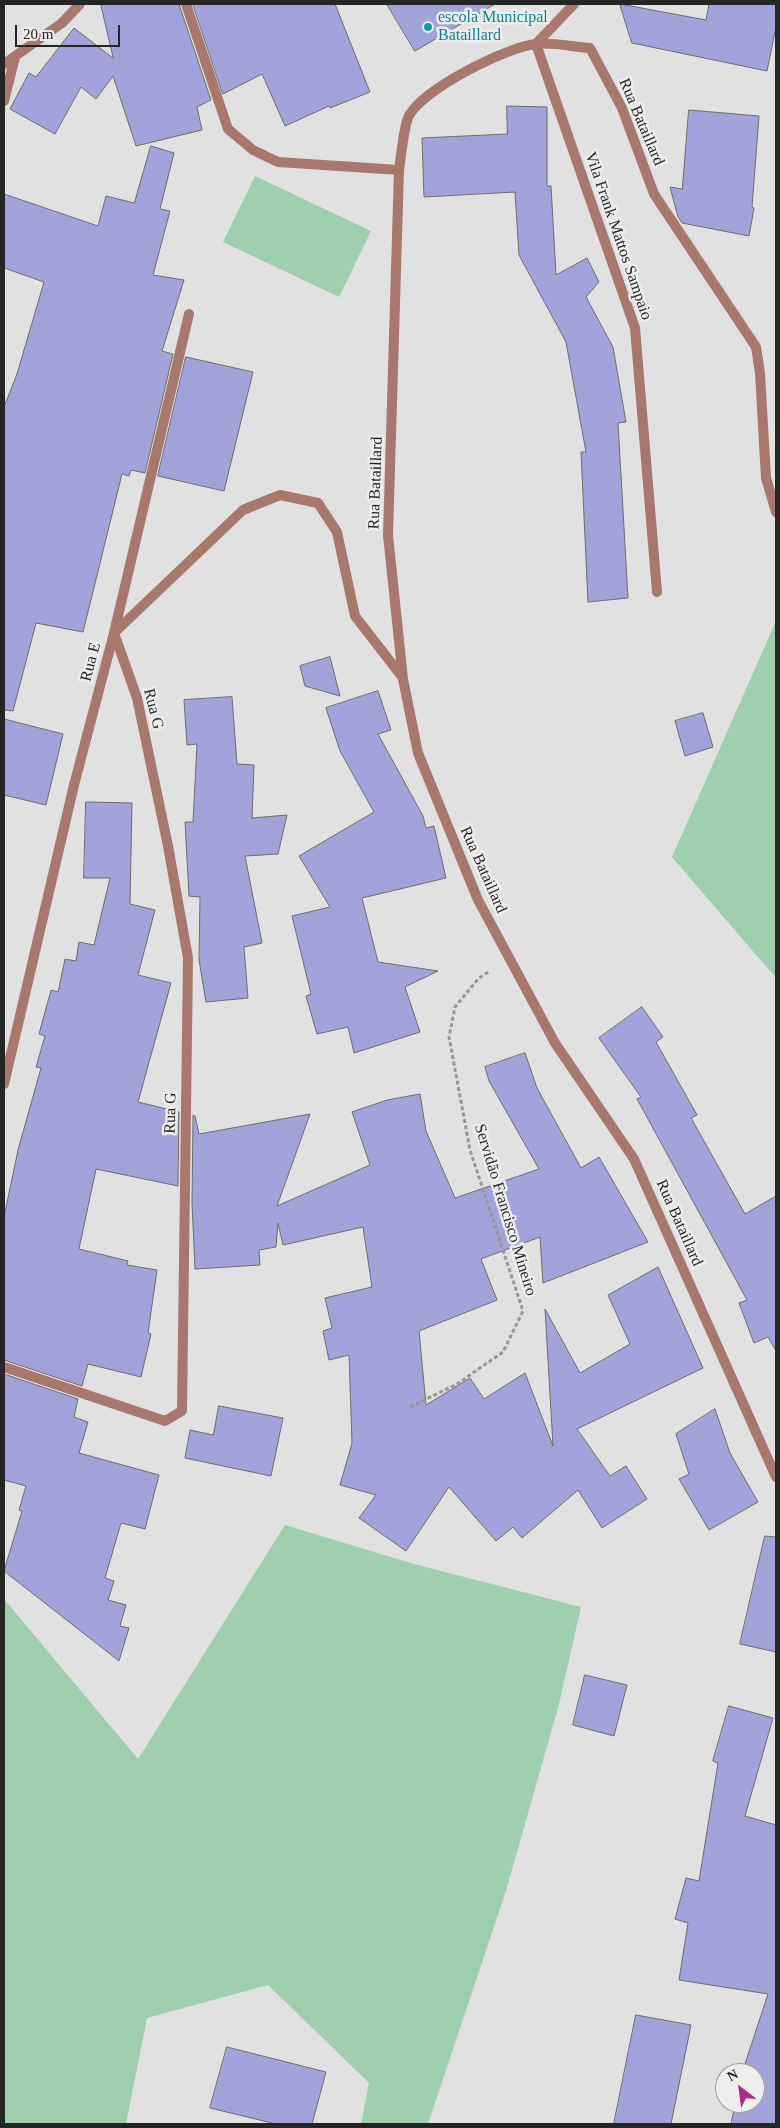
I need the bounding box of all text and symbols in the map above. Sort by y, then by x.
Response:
place label: escola Municipal Bataillard [438,8,548,46]
scale bar [18,15,122,47]
marker: escola Municipal Bataillard [422,21,434,33]
text: 20 m [23,26,53,42]
street label: Rua Bataillard [614,76,668,168]
street label: Vila Frank Mattos Sampaio [580,150,656,322]
street label: Rua Bataillard [365,436,387,530]
street label: Rua E [77,640,105,684]
street label: Rua G [139,687,167,731]
street label: Rua Bataillard [455,824,511,916]
street label: Rua G [161,1092,181,1134]
street label: Servidão Francisco Mineiro [470,1122,540,1298]
street label: Rua Bataillard [651,1177,707,1269]
north arrow [715,2063,765,2113]
text: N [725,2066,741,2084]

